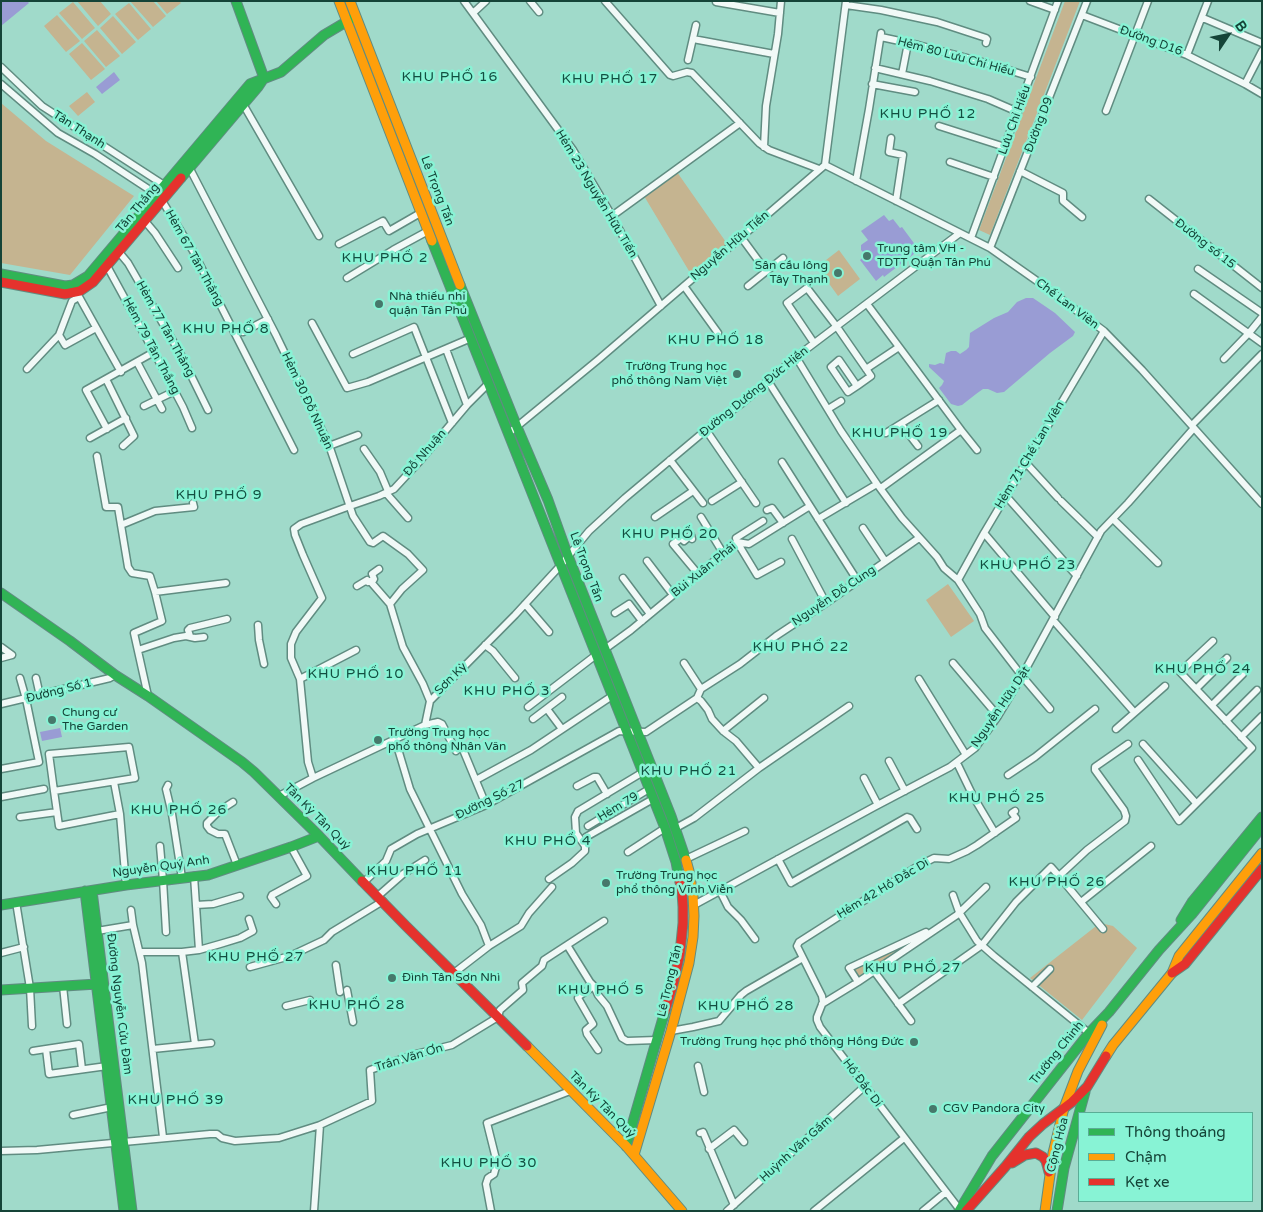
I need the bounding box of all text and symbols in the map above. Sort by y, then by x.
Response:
north arrow [1203,10,1253,60]
text: B [1231,18,1251,35]
street label: Đường D16 [1118,23,1184,59]
street label: Hẻm 80 Lưu Chí Hiếu [896,34,1016,80]
district label: KHU PHỐ 16 [400,69,500,85]
district label: KHU PHỐ 17 [560,71,660,87]
street label: Lưu Chí Hiếu [996,83,1034,157]
street label: Đường D9 [1022,95,1056,155]
district label: KHU PHỐ 12 [878,106,978,122]
street label: Tân Thạnh [50,108,108,152]
street label: Hẻm 23 Nguyễn Hữu Tiến [552,127,640,261]
street label: Lê Trọng Tấn [417,154,457,228]
street label: Tân Thắng [113,181,163,235]
street label: Hẻm 67 Tân Thắng [162,207,226,309]
street label: Nguyễn Hữu Tiến [688,208,772,284]
street label: Đường số 15 [1172,216,1238,272]
place label: Trung tâm VH - TDTT Quận Tân Phú [877,242,991,270]
district label: KHU PHỐ 2 [340,250,430,266]
marker: Trung tâm VH - TDTT Quận Tân Phú [861,250,873,262]
place label: Sân cầu lông Tây Thạnh [755,259,828,287]
marker: Sân cầu lông Tây Thạnh [832,267,844,279]
street label: Chế Lan Viên [1033,276,1101,332]
street label: Hẻm 77 Tân Thắng [133,278,197,380]
place label: Nhà thiếu nhi quận Tân Phú [389,290,467,318]
street label: Hẻm 79 Tân Thắng [119,295,183,397]
marker: Nhà thiếu nhi quận Tân Phú [373,298,385,310]
district label: KHU PHỐ 8 [181,321,271,337]
district label: KHU PHỐ 18 [666,332,766,348]
street label: Đường Dương Đức Hiền [697,344,811,440]
street label: Hẻm 30 Đỗ Nhuận [278,350,336,452]
place label: Trường Trung học phổ thông Nam Việt [611,360,727,388]
marker: Trường Trung học phổ thông Nam Việt [731,368,743,380]
street label: Hẻm 71 Chế Lan Viên [992,399,1068,511]
district label: KHU PHỐ 19 [850,425,950,441]
street label: Đỗ Nhuận [401,427,449,479]
district label: KHU PHỐ 9 [174,487,264,503]
district label: KHU PHỐ 20 [620,526,720,542]
street label: Lê Trọng Tấn [566,530,606,604]
street label: Bùi Xuân Phái [669,540,739,600]
district label: KHU PHỐ 23 [978,557,1078,573]
street label: Nguyễn Đỗ Cung [790,563,878,629]
district label: KHU PHỐ 22 [751,639,851,655]
street label: Sơn Kỳ [432,660,470,698]
district label: KHU PHỐ 24 [1153,661,1253,677]
street label: Nguyễn Hữu Dật [969,664,1033,750]
district label: KHU PHỐ 10 [306,666,406,682]
street label: Đường Số 1 [25,676,93,706]
district label: KHU PHỐ 3 [462,683,552,699]
place label: Chung cư The Garden [62,706,128,734]
marker: Chung cư The Garden [46,714,58,726]
place label: Trường Trung học phổ thông Nhân Văn [388,726,506,754]
marker: Trường Trung học phổ thông Nhân Văn [372,734,384,746]
district label: KHU PHỐ 21 [639,763,739,779]
street label: Đường Số 27 [453,777,527,823]
street label: Tân Kỳ Tân Quý [281,781,353,853]
street label: Hẻm 79 [595,789,641,825]
district label: KHU PHỐ 25 [947,790,1047,806]
district label: KHU PHỐ 26 [129,802,229,818]
district label: KHU PHỐ 4 [503,833,593,849]
street label: Nguyễn Quý Anh [112,853,210,881]
street label: Hẻm 42 Hồ Đắc Di [835,856,931,922]
district label: KHU PHỐ 11 [365,863,465,879]
place label: Trường Trung học phổ thông Vĩnh Viễn [616,869,733,897]
district label: KHU PHỐ 26 [1007,874,1107,890]
marker: Trường Trung học phổ thông Vĩnh Viễn [600,877,612,889]
street label: Đường Nguyễn Cửu Đàm [103,932,135,1076]
street label: Lê Trọng Tấn [655,944,685,1018]
district label: KHU PHỐ 27 [206,949,306,965]
district label: KHU PHỐ 27 [863,960,963,976]
place label: Đình Tân Sơn Nhì [402,971,500,985]
marker: Đình Tân Sơn Nhì [386,972,398,984]
district label: KHU PHỐ 5 [556,982,646,998]
district label: KHU PHỐ 28 [307,997,407,1013]
district label: KHU PHỐ 28 [696,998,796,1014]
street label: Trường Chinh [1027,1018,1087,1088]
place label: Trường Trung học phổ thông Hồng Đức [680,1035,904,1049]
marker: Trường Trung học phổ thông Hồng Đức [908,1036,920,1048]
street label: Trần Văn Ơn [373,1041,445,1075]
street label: Hồ Đắc Di [839,1056,885,1110]
street label: Tân Kỳ Tân Quý [566,1069,638,1141]
district label: KHU PHỐ 39 [126,1092,226,1108]
place label: CGV Pandora City [943,1102,1045,1116]
marker: CGV Pandora City [927,1103,939,1115]
legend [1078,1112,1253,1202]
street label: Huỳnh Văn Gấm [757,1113,835,1185]
street label: Cộng Hòa [1044,1116,1072,1174]
text: Thông thoáng [1125,1123,1226,1141]
text: Chậm [1125,1148,1167,1166]
district label: KHU PHỐ 30 [439,1155,539,1171]
text: Kẹt xe [1125,1173,1170,1191]

